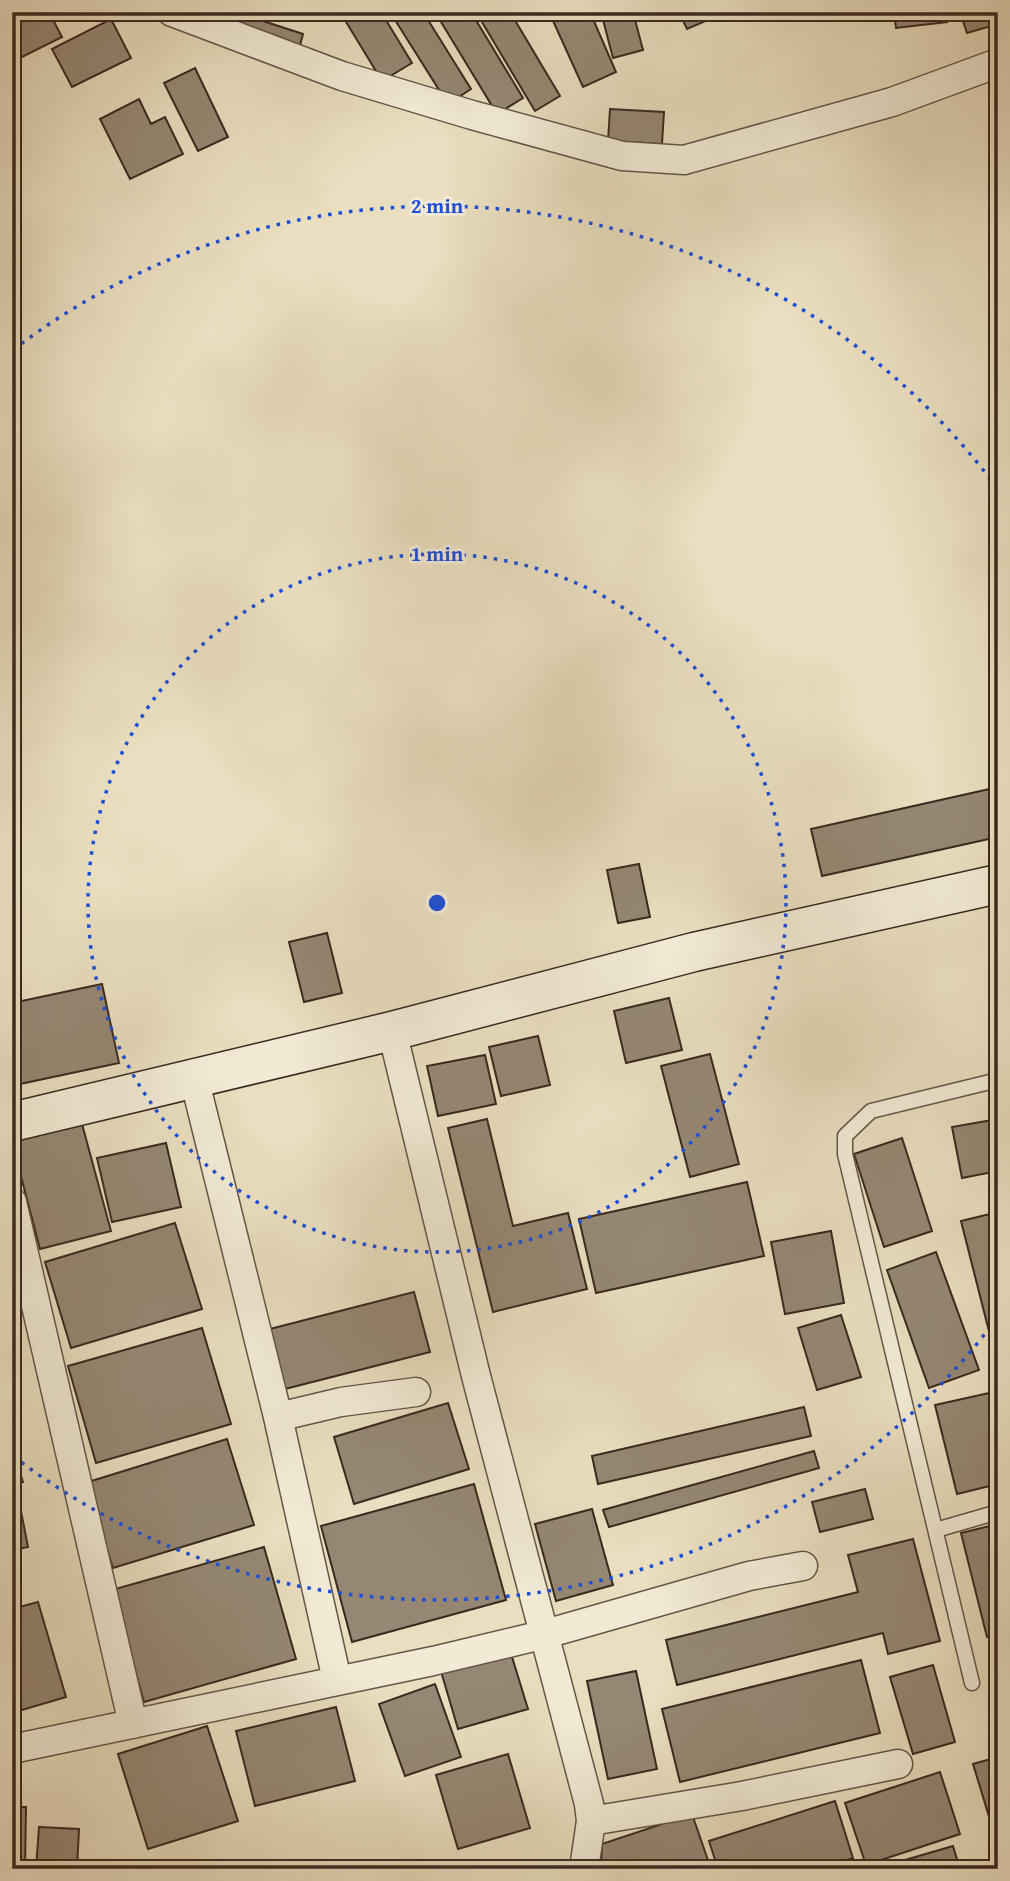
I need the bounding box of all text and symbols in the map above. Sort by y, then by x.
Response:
text: 2 min [411,190,464,221]
text: 1 min [411,538,464,569]
centre of rings [425,891,449,915]

